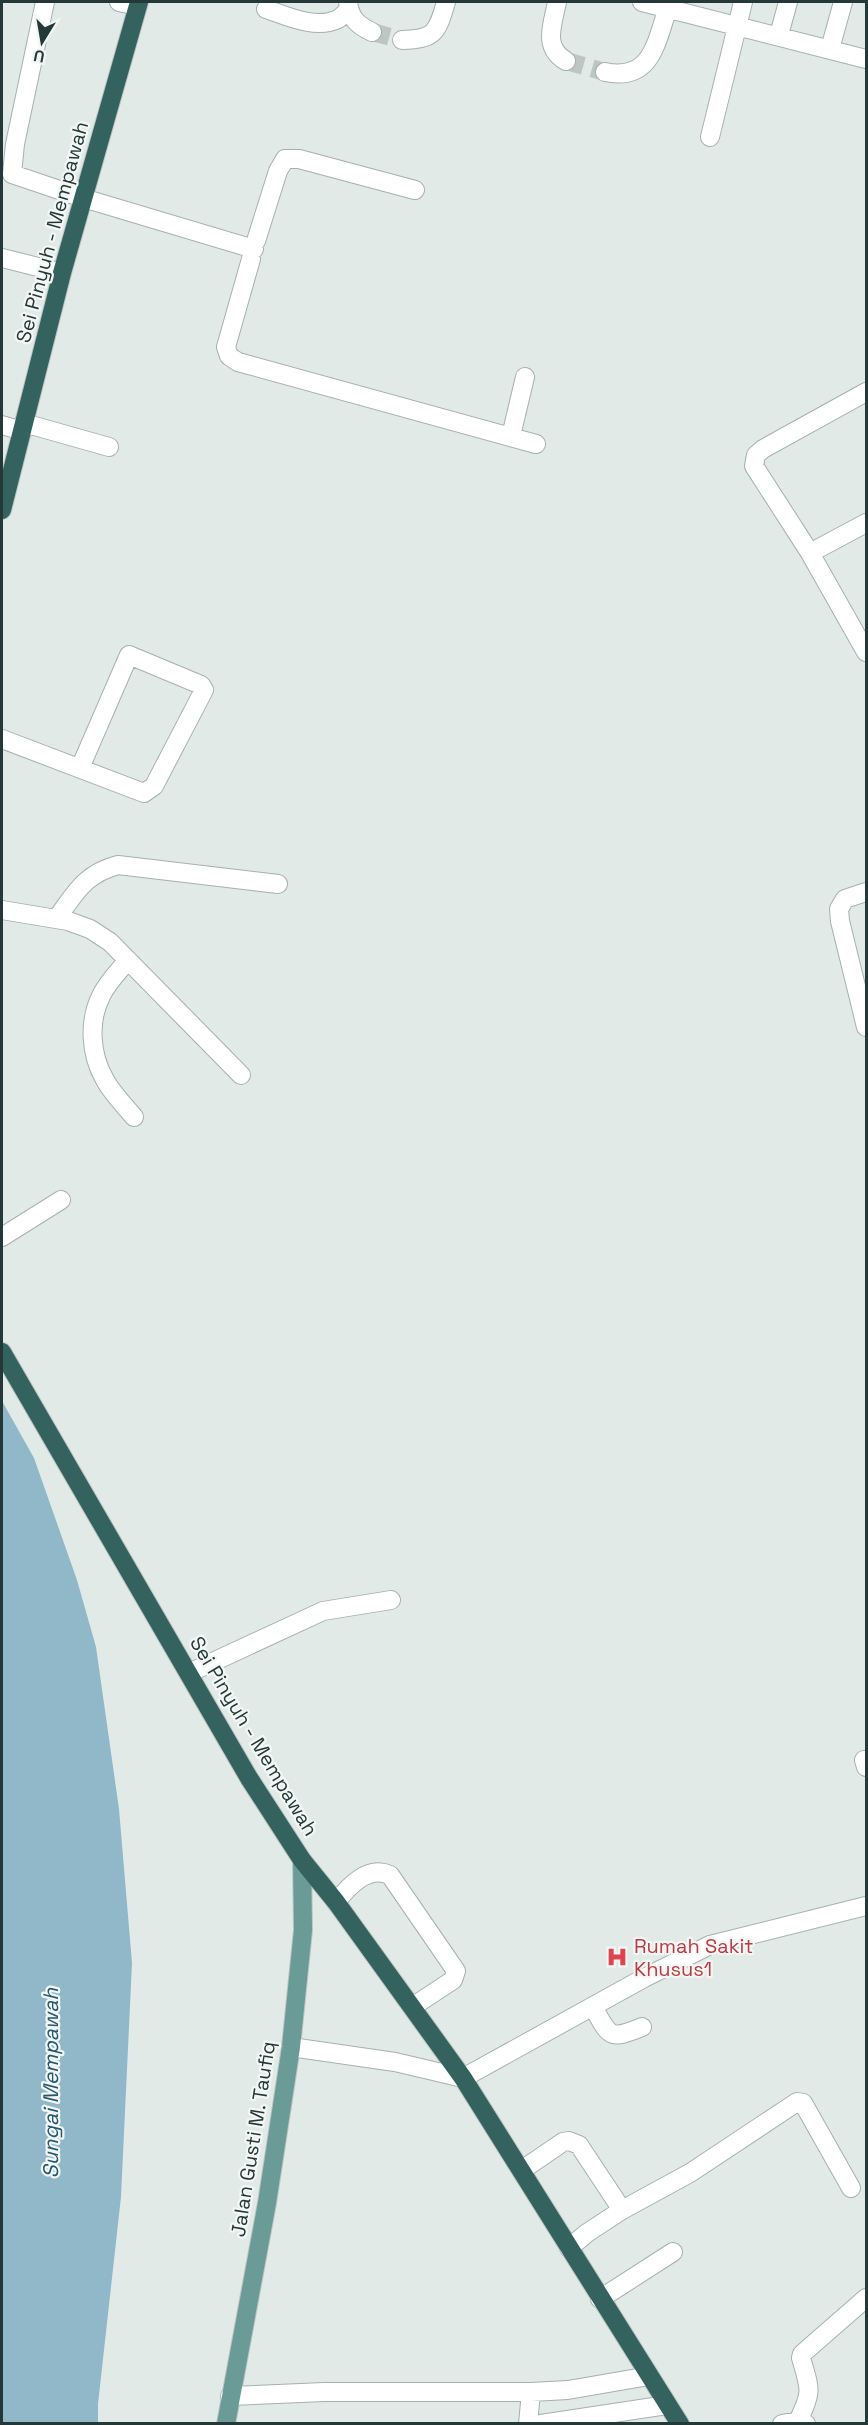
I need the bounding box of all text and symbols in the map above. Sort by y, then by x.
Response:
north arrow [12,12,72,72]
text: U [32,45,47,68]
street label: Sei Pinyuh - Mempawah [10,118,94,346]
street label: Sei Pinyuh - Mempawah [184,1631,324,1841]
place label: Rumah Sakit Khusus1 [634,1933,754,1982]
hospital icon: Rumah Sakit Khusus1 [605,1945,629,1969]
water label: Sungai Mempawah [37,1987,64,2178]
street label: Jalan Gusti M. Taufiq [225,2039,281,2239]

